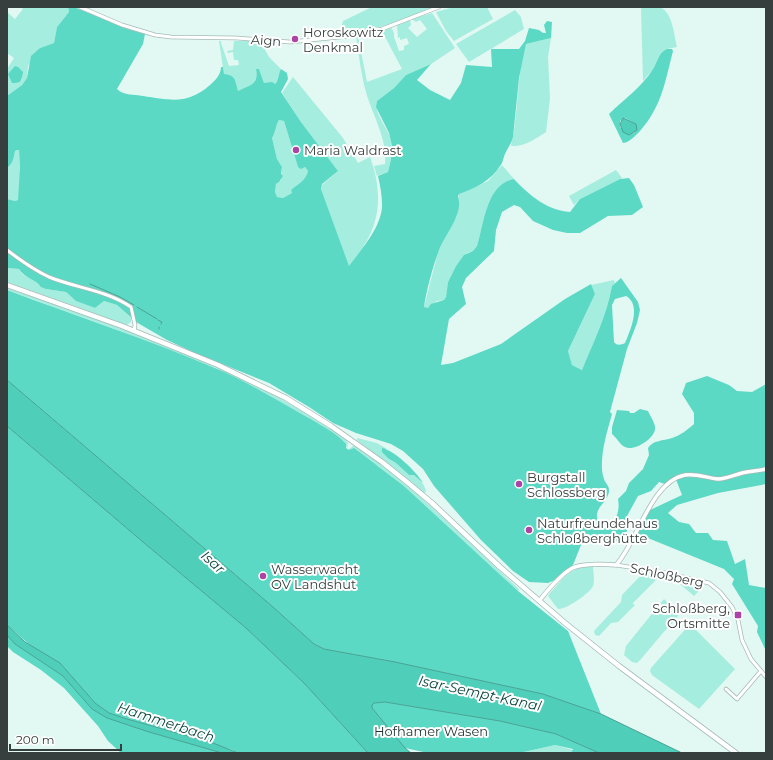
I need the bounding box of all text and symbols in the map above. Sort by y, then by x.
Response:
place label: Horoskowitz Denkmal [303,24,384,55]
street label: Aign [250,31,282,49]
marker: Horoskowitz Denkmal [290,34,300,44]
place label: Maria Waldrast [304,142,401,158]
marker: Maria Waldrast [291,145,301,155]
place label: Burgstall Schlossberg [527,469,606,500]
marker: Burgstall Schlossberg [514,479,524,489]
place label: Naturfreundehaus Schloßberghütte [537,515,658,546]
marker: Naturfreundehaus Schloßberghütte [524,525,534,535]
water label: Isar [197,547,229,578]
street label: Schloßberg [629,559,705,591]
place label: Wasserwacht OV Landshut [271,561,358,592]
marker: Wasserwacht OV Landshut [258,571,268,581]
place label: Schloßberg, Ortsmitte [652,600,730,631]
marker: Schloßberg, Ortsmitte [733,610,743,620]
water label: Isar-Sempt-Kanal [417,671,543,715]
water label: Hammerbach [115,698,217,746]
park label: Hofhamer Wasen [374,723,488,739]
scale bar [10,726,121,752]
text: 200 m [16,732,55,747]

